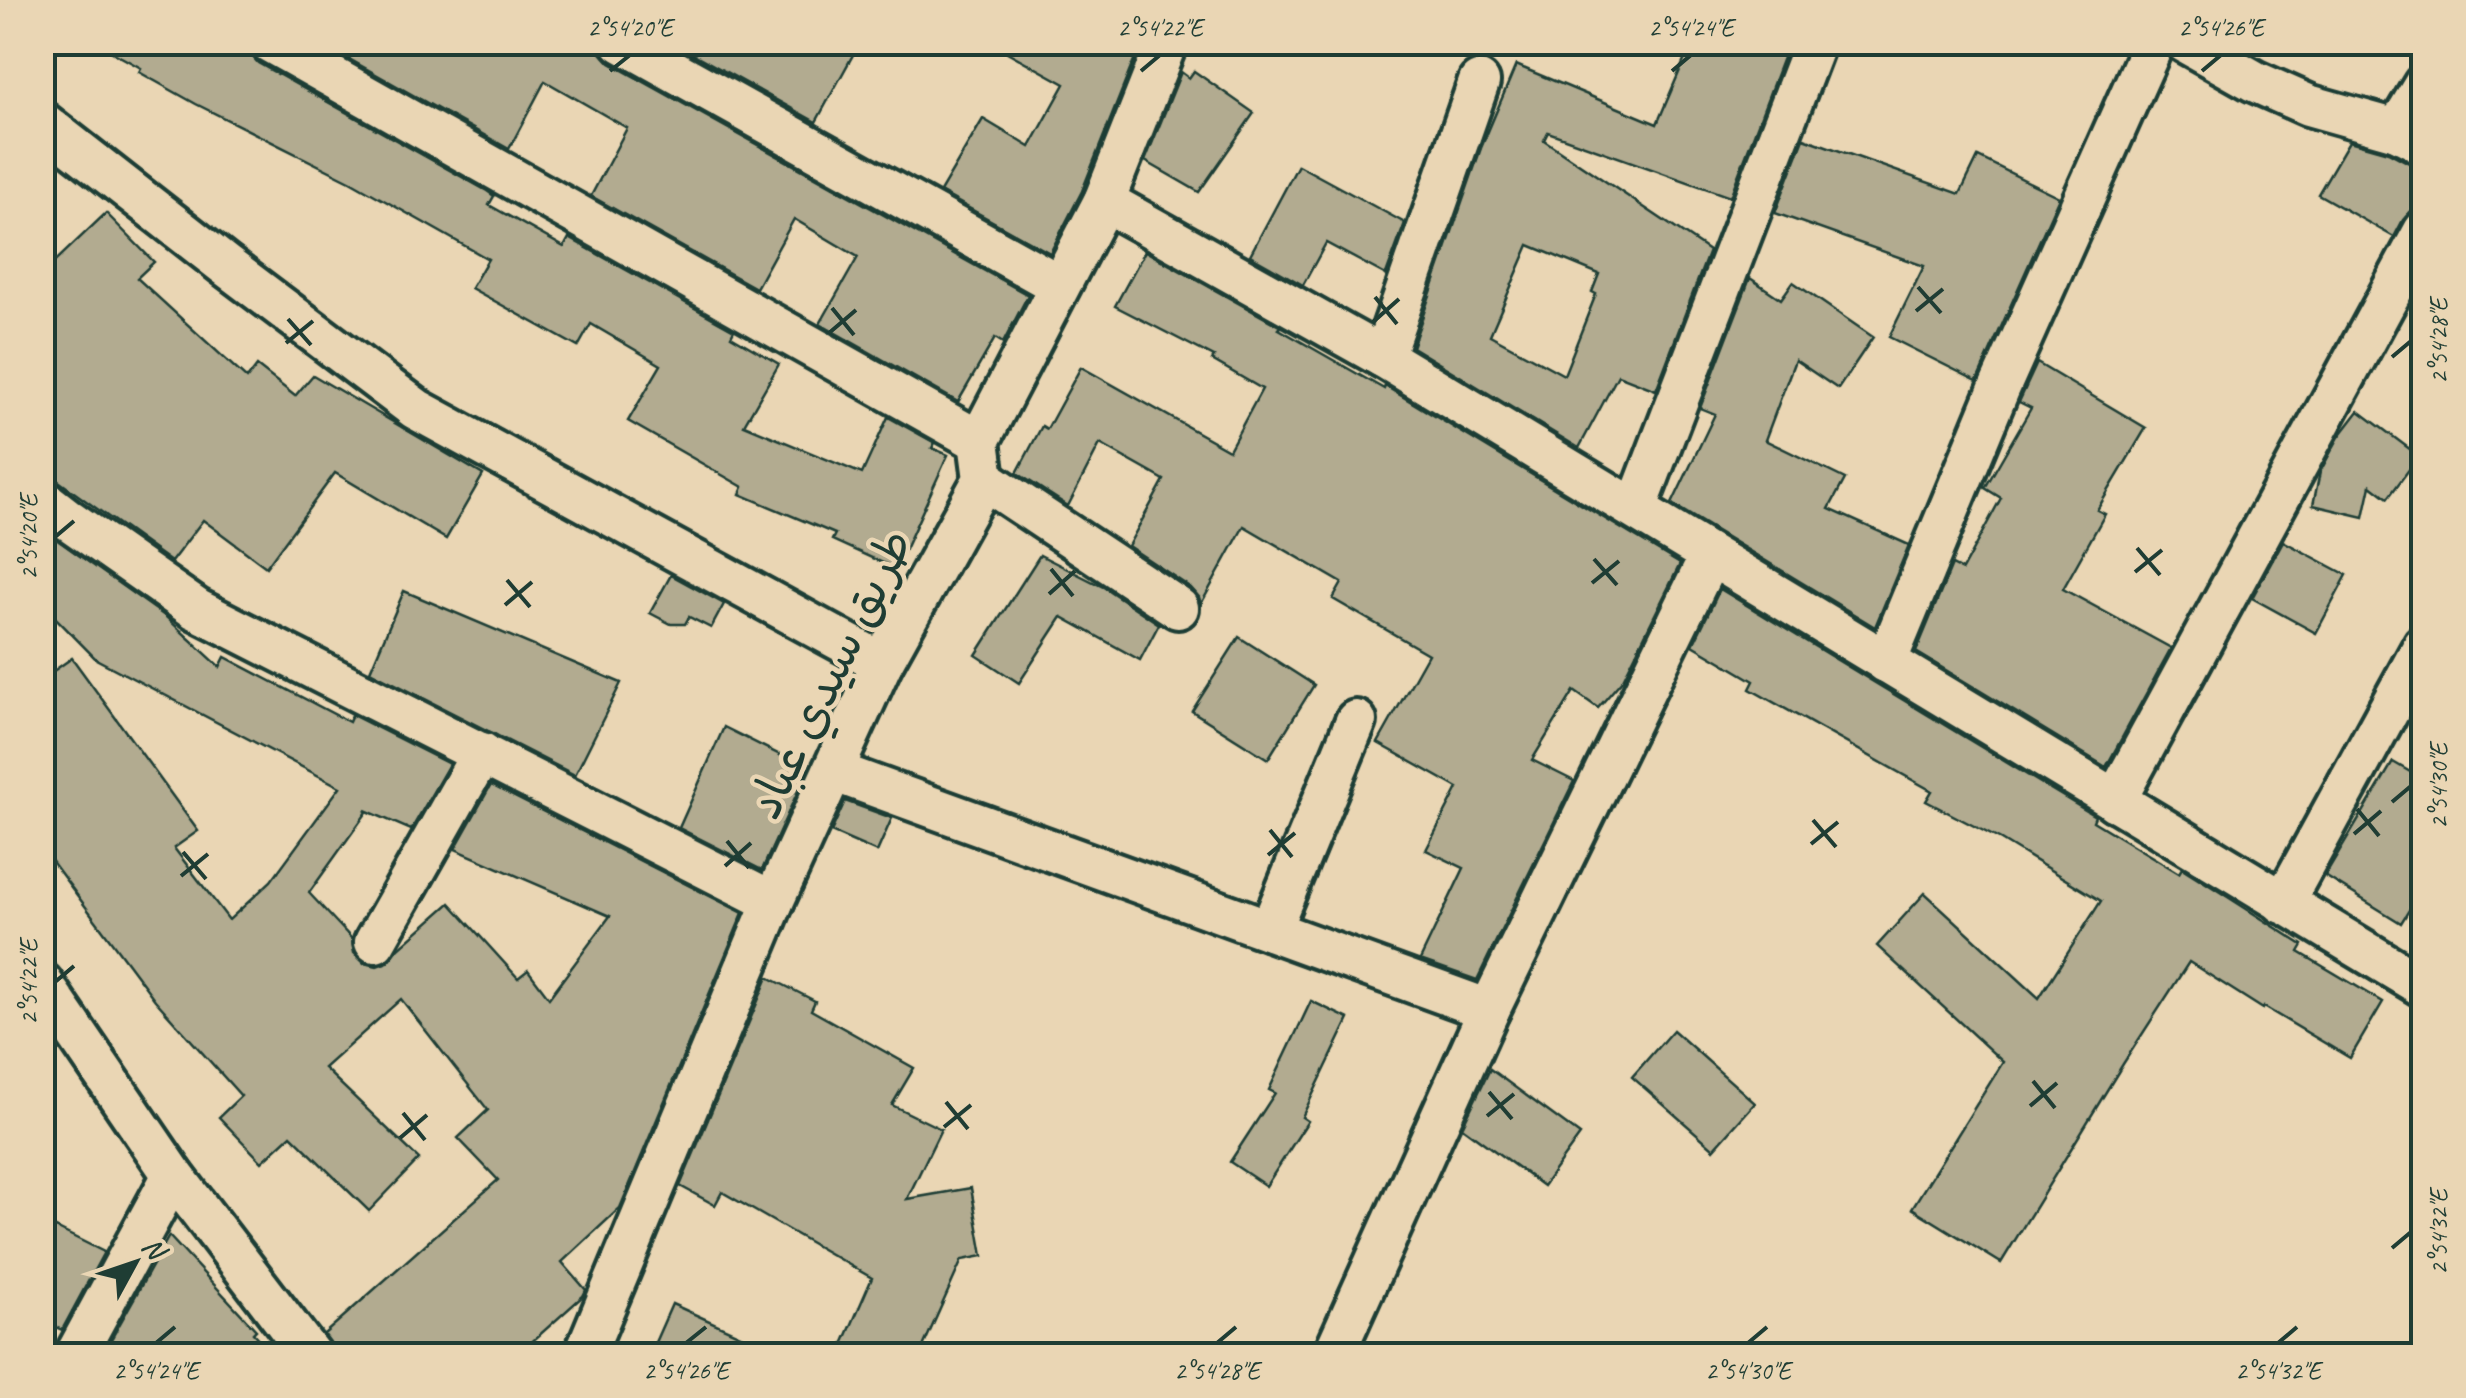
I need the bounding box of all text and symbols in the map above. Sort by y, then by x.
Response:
text: 2°54'20"E [587,12,675,44]
text: 2°54'22"E [1117,12,1205,44]
text: 2°54'24"E [1648,12,1736,44]
text: 2°54'26"E [2178,12,2266,44]
text: 2°54'28"E [2423,296,2455,384]
text: 2°54'20"E [13,492,45,580]
street label: طريق سيدي عباد [734,519,929,830]
text: 2°54'30"E [2423,741,2455,829]
text: 2°54'22"E [13,937,45,1025]
text: 2°54'32"E [2423,1187,2455,1275]
north arrow [85,1213,185,1313]
text: N [135,1229,176,1269]
text: 2°54'24"E [113,1355,201,1387]
text: 2°54'26"E [643,1355,731,1387]
text: 2°54'28"E [1174,1355,1262,1387]
text: 2°54'30"E [1705,1355,1793,1387]
text: 2°54'32"E [2235,1355,2323,1387]

